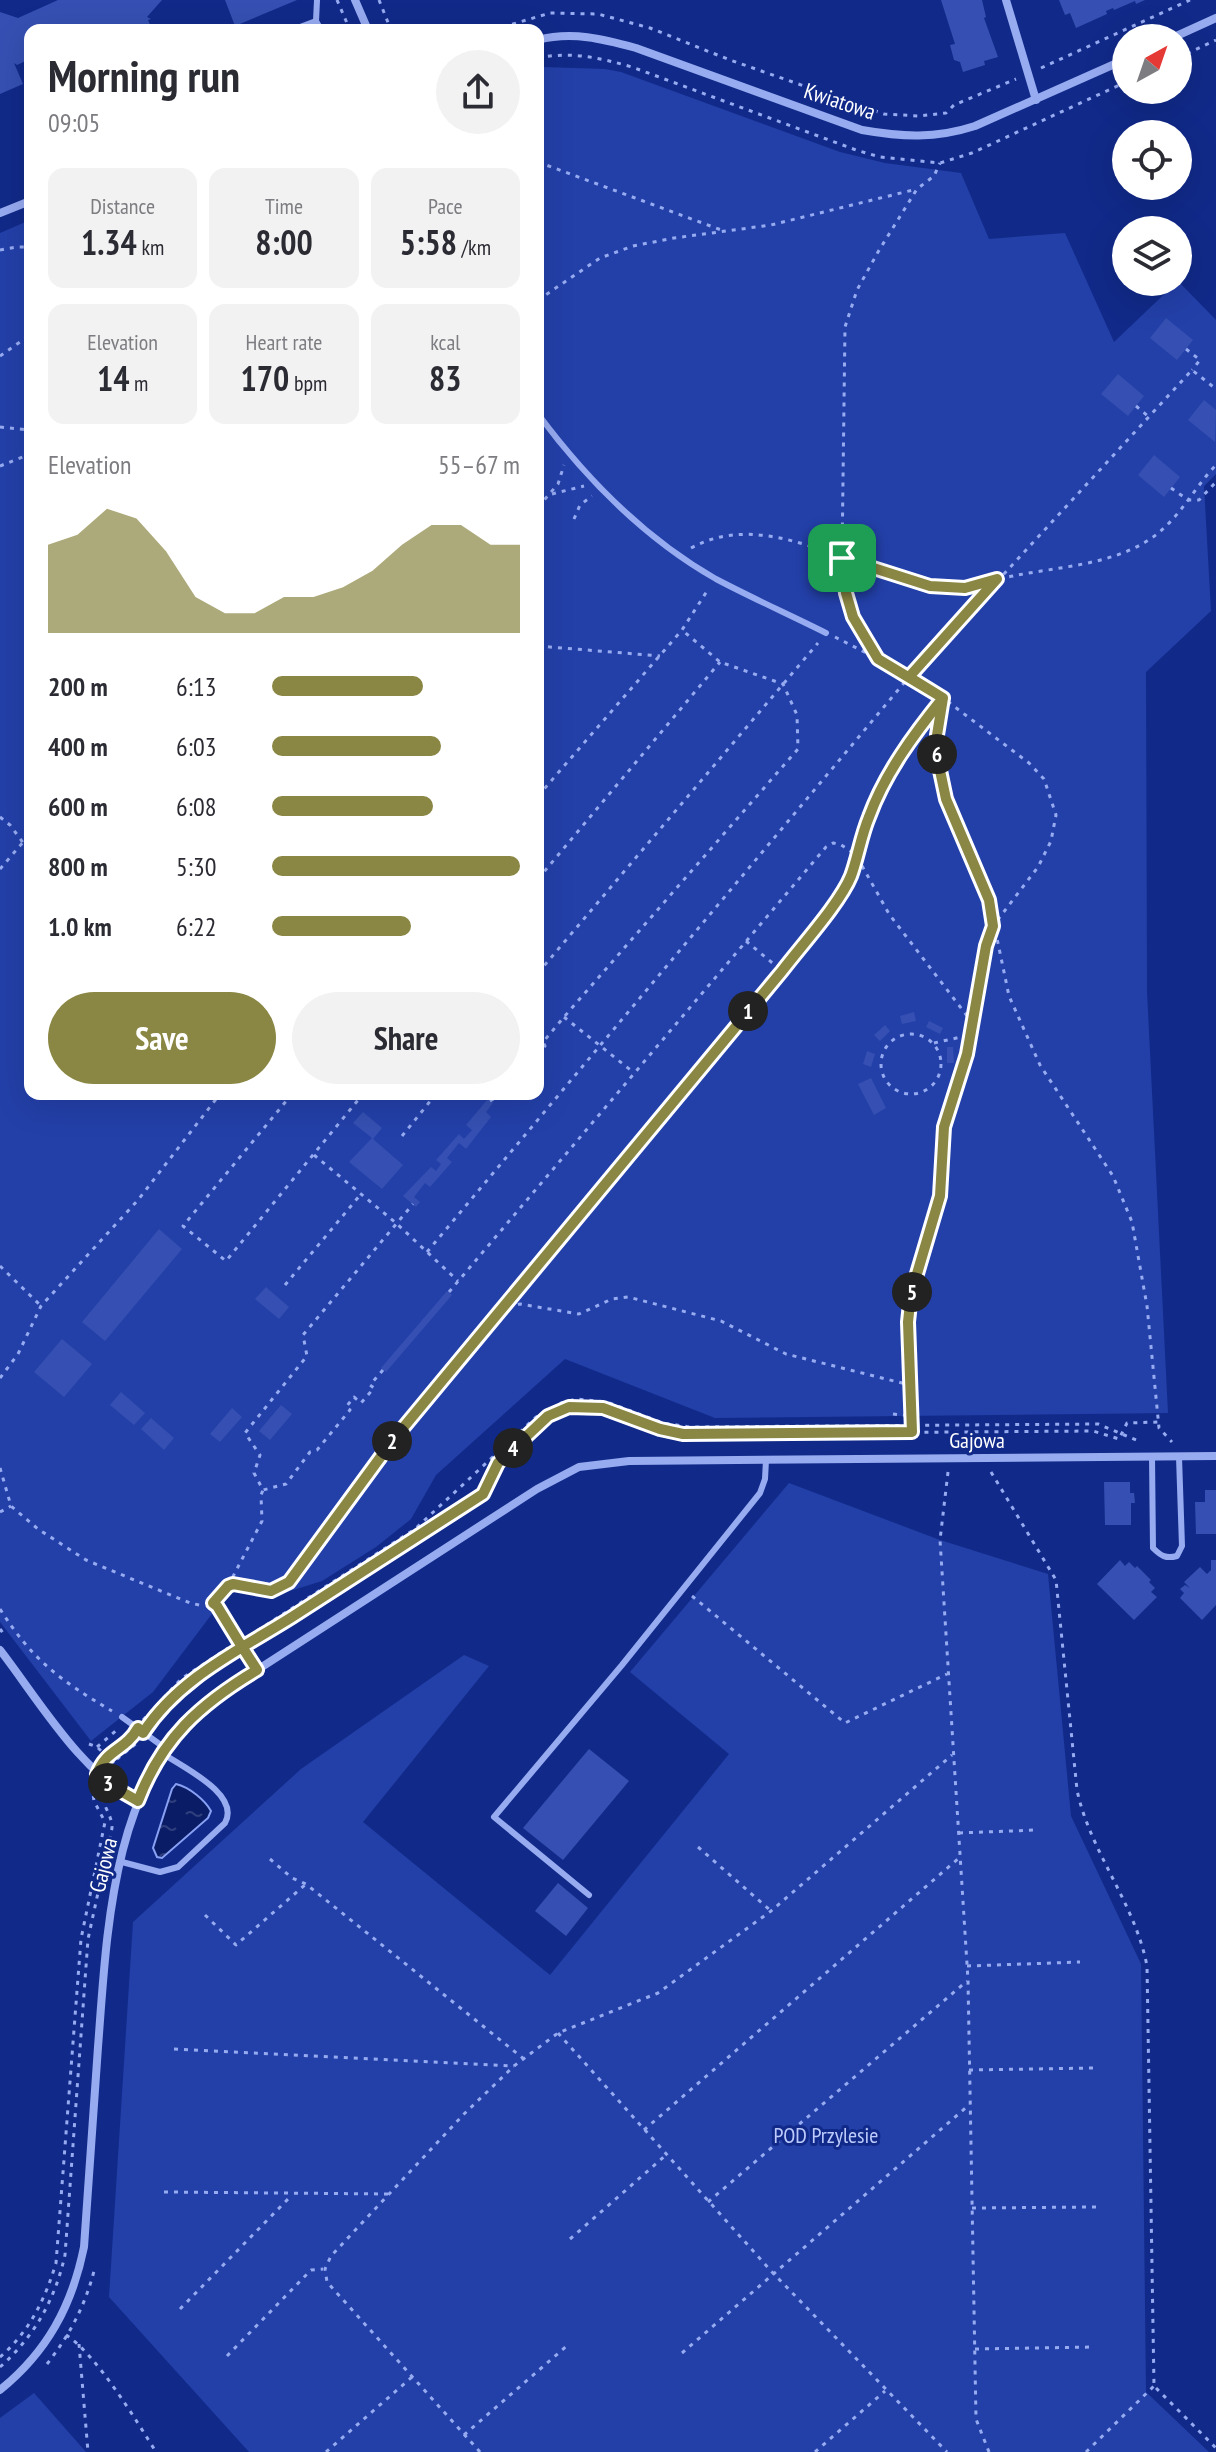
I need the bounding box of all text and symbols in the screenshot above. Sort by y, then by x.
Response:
north arrow [1112,24,1192,104]
map controls [1112,24,1192,296]
text: Morning run [48,47,240,104]
button: share [436,50,520,134]
street label: Kwiatowa [801,76,879,126]
text: 09:05 [48,106,100,139]
button: locate [1112,120,1192,200]
text: Distance [90,192,155,220]
text: Time [265,192,303,220]
text: Pace [428,192,463,220]
button: layers [1112,216,1192,296]
text: 1.34 [81,220,137,264]
text: 8:00 [255,220,313,264]
text: 5:58 [400,220,457,264]
text: km [137,233,164,261]
text: /km [457,233,491,261]
text: Elevation [87,328,158,356]
text: Heart rate [246,328,322,356]
text: kcal [430,328,460,356]
text: 14 [97,356,129,400]
text: 170 [241,356,289,400]
text: 83 [429,356,462,400]
text: m [129,369,148,397]
text: bpm [289,369,327,397]
text: Elevation [48,448,131,481]
text: 55–67 m [438,448,520,481]
pin [808,524,876,592]
icon: arrive [820,536,864,580]
text: 200 m [48,670,108,703]
text: 6:13 [176,670,216,703]
text: 400 m [48,730,108,763]
text: 6:03 [176,730,216,763]
pin: 6 [917,734,957,774]
text: 6 [932,740,942,768]
text: 600 m [48,790,108,823]
text: 6:08 [176,790,216,823]
text: 800 m [48,850,108,883]
text: 5:30 [176,850,216,883]
text: 1.0 km [48,910,112,943]
text: 6:22 [176,910,216,943]
pin: 1 [728,991,768,1031]
button: Save [48,992,276,1084]
button: Share [292,992,520,1084]
text: 1 [743,997,753,1025]
pin: 5 [892,1272,932,1312]
text: 5 [907,1278,917,1306]
pin: 2 [372,1421,412,1461]
street label: Gajowa [949,1426,1005,1454]
text: 2 [387,1427,397,1455]
pin: 4 [493,1428,533,1468]
text: 4 [508,1434,518,1462]
pin: 3 [88,1763,128,1803]
text: 3 [103,1769,113,1797]
street label: Gajowa [83,1835,123,1895]
park label: POD Przylesie [774,2121,878,2149]

